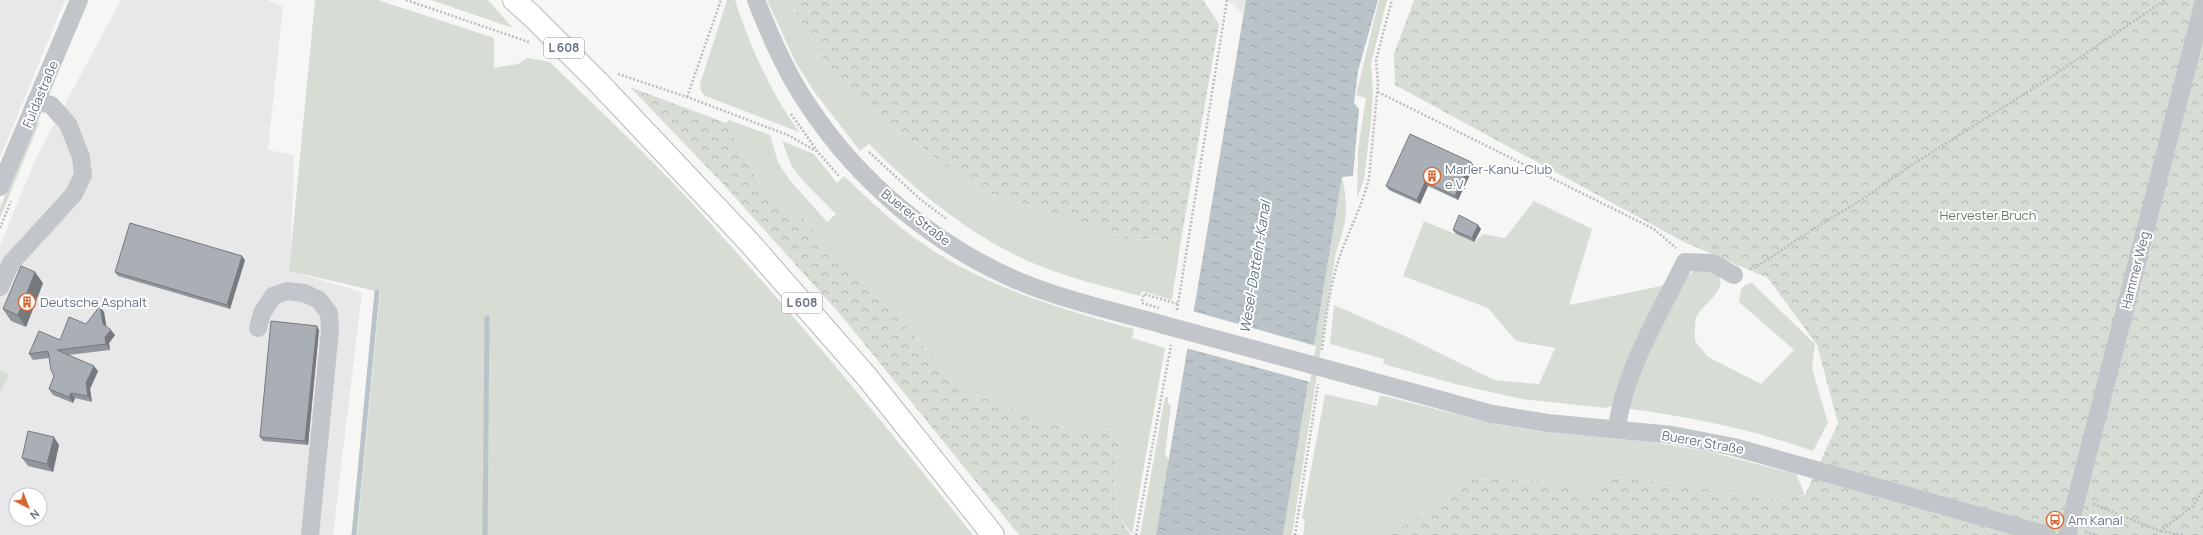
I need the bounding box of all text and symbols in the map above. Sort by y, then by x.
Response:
road number: L 608 [544,38,584,58]
street label: Fuldastraße [18,57,62,130]
place label: Marler-Kanu-Club e.V. [1445,160,1553,193]
building icon: Marler-Kanu-Club e.V. [1422,166,1442,186]
street label: Buerer Straße [878,184,955,250]
water label: Wesel-Datteln-Kanal [1235,198,1275,334]
park label: Hervester Bruch [1939,206,2037,224]
street label: Hammer Weg [2117,229,2153,311]
building icon: Deutsche Asphalt [17,292,37,312]
place label: Deutsche Asphalt [40,293,147,311]
road number: L 608 [782,293,822,313]
street label: Buerer Straße [1661,426,1746,458]
north arrow [8,487,48,527]
text: N [27,507,43,523]
bus stop icon: Am Kanal [2045,510,2065,530]
place label: Am Kanal [2068,511,2123,529]

